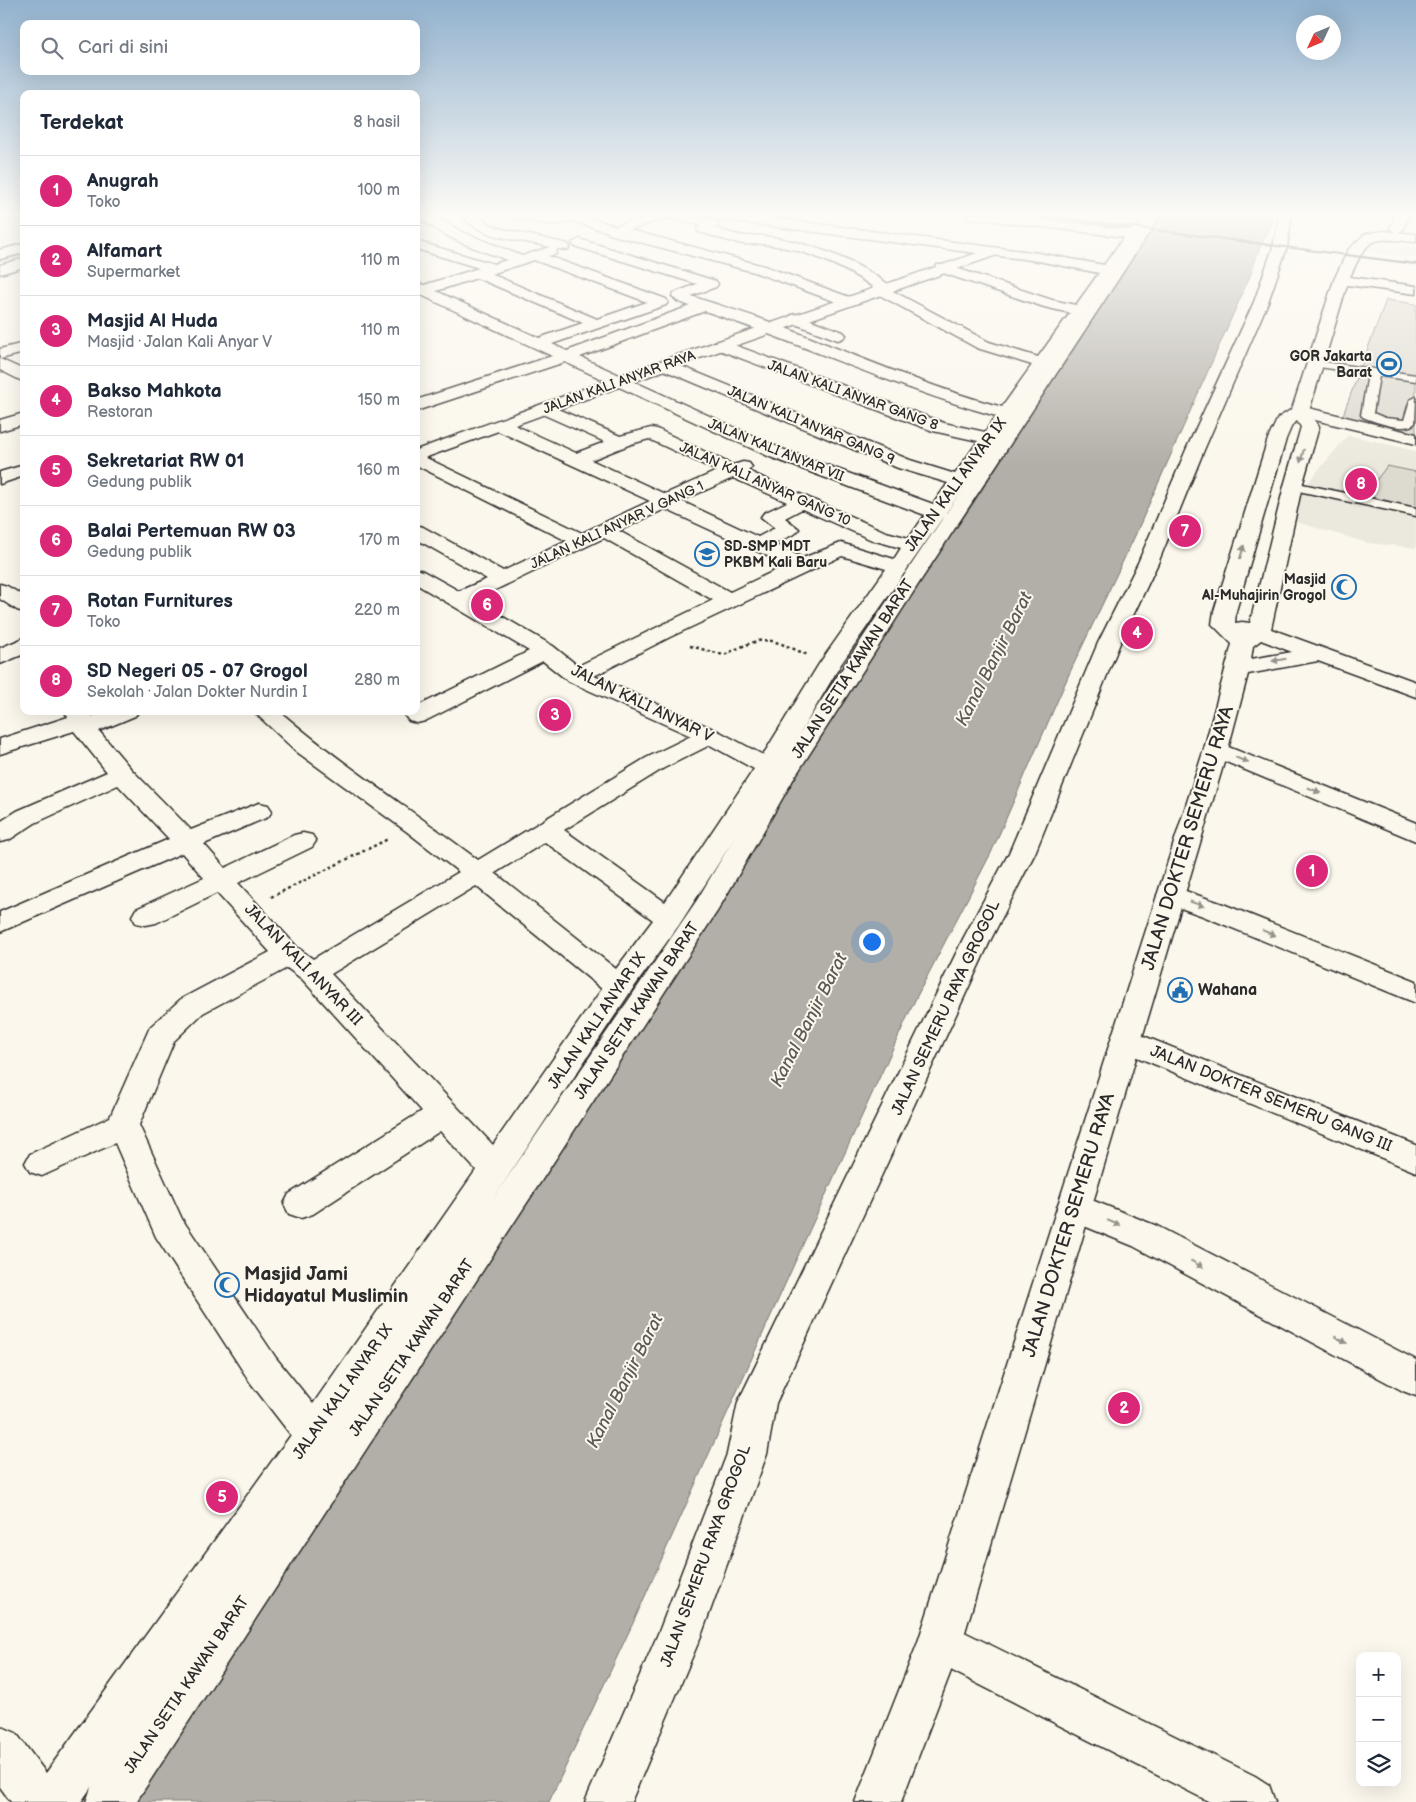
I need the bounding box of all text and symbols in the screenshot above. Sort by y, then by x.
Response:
north arrow [1296,15,1341,60]
search box [20,20,420,75]
icon: search [38,34,66,62]
text: Cari di sini [78,36,168,59]
text: Terdekat [40,110,124,135]
text: 8 hasil [353,113,400,132]
text: Anugrah [87,170,159,193]
text: 1 [53,181,59,200]
text: 100 m [357,181,400,200]
text: Toko [87,193,121,212]
text: Alfamart [87,240,162,263]
text: 2 [51,251,61,270]
text: 110 m [361,251,400,270]
text: Supermarket [87,263,180,282]
text: Masjid Al Huda [87,310,218,333]
text: 3 [51,321,61,340]
text: 110 m [361,321,400,340]
text: Masjid · Jalan Kali Anyar V [87,333,272,352]
street label: JALAN KALI ANYAR RAYA [540,346,698,418]
place label: GOR Jakarta Barat [1290,348,1372,381]
sports icon: GOR Jakarta Barat [1376,351,1402,377]
street label: JALAN KALI ANYAR GANG 8 [765,356,941,434]
text: Bakso Mahkota [87,380,222,403]
street label: JALAN KALI ANYAR GANG 9 [725,382,897,468]
text: 4 [51,391,61,410]
text: 150 m [358,391,400,410]
text: Restoran [87,403,153,422]
street label: JALAN KALI ANYAR IX [901,414,1011,556]
street label: JALAN KALI ANYAR VII [706,415,846,485]
street label: JALAN KALI ANYAR GANG 10 [677,438,853,530]
one-way arrow [1298,449,1306,464]
text: Sekretariat RW 01 [87,450,245,473]
text: 5 [51,461,61,480]
text: 160 m [357,461,400,480]
pin: 8 [1345,465,1377,503]
text: Gedung publik [87,473,191,492]
street label: JALAN KALI ANYAR V GANG 1 [528,477,706,573]
pin: 7 [1169,512,1201,550]
text: Balai Pertemuan RW 03 [87,520,296,543]
text: 6 [51,531,61,550]
text: 170 m [359,531,400,550]
place label: SD-SMP MDT PKBM Kali Baru [724,538,827,571]
school or university icon: SD-SMP MDT PKBM Kali Baru [694,541,720,567]
text: Gedung publik [87,543,191,562]
one-way arrow [1239,545,1247,560]
place label: Masjid Al-Muhajirin Grogol [1201,571,1326,604]
mosque icon: Masjid Al-Muhajirin Grogol [1331,574,1357,600]
street label: JALAN SETIA KAWAN BARAT [788,576,918,762]
pin: 6 [471,586,503,624]
water label: Kanal Banjir Barat [951,588,1037,729]
text: Rotan Furnitures [87,590,233,613]
text: 7 [52,601,60,620]
text: 220 m [354,601,400,620]
text: Toko [87,613,121,632]
pin: 4 [1121,614,1153,652]
one-way arrow [1270,657,1286,665]
text: SD Negeri 05 - 07 Grogol [87,660,308,683]
street label: JALAN KALI ANYAR V [568,661,716,747]
text: 8 [51,671,61,690]
text: 280 m [354,671,400,690]
text: Sekolah · Jalan Dokter Nurdin I [87,683,307,702]
pin: 3 [539,696,571,734]
street label: JALAN DOKTER SEMERU RAYA [1137,703,1239,973]
one-way arrow [1235,757,1250,764]
one-way arrow [1307,787,1321,795]
pin: 1 [1296,852,1328,890]
street label: JALAN SEMERU RAYA GROGOL [888,897,1005,1118]
street label: JALAN KALI ANYAR III [240,900,366,1030]
one-way arrow [1190,901,1205,908]
street label: JALAN SETIA KAWAN BARAT [570,918,704,1103]
your location [859,929,885,955]
one-way arrow [1262,929,1277,937]
street label: JALAN KALI ANYAR IX [544,948,650,1093]
water label: Kanal Banjir Barat [766,949,852,1090]
public building icon: Wahana [1167,977,1193,1003]
place label: Wahana [1198,981,1257,1000]
street label: JALAN DOKTER SEMERU GANG III [1147,1042,1395,1156]
street label: JALAN DOKTER SEMERU RAYA [1018,1090,1120,1360]
one-way arrow [1107,1220,1122,1228]
street label: JALAN SETIA KAWAN BARAT [345,1255,479,1440]
one-way arrow [1190,1260,1204,1268]
place label: Masjid Jami Hidayatul Muslimin [244,1263,408,1308]
mosque icon: Masjid Jami Hidayatul Muslimin [214,1272,240,1298]
water label: Kanal Banjir Barat [582,1310,668,1451]
street label: JALAN KALI ANYAR IX [289,1320,397,1463]
one-way arrow [1334,1335,1347,1344]
pin: 2 [1108,1389,1140,1427]
street label: JALAN SEMERU RAYA GROGOL [657,1442,755,1670]
pin: 5 [206,1478,238,1516]
street label: JALAN SETIA KAWAN BARAT [120,1592,254,1777]
map controls [1356,1652,1401,1787]
button: + [1356,1652,1401,1697]
button: − [1356,1697,1401,1742]
button: layers [1356,1742,1401,1787]

